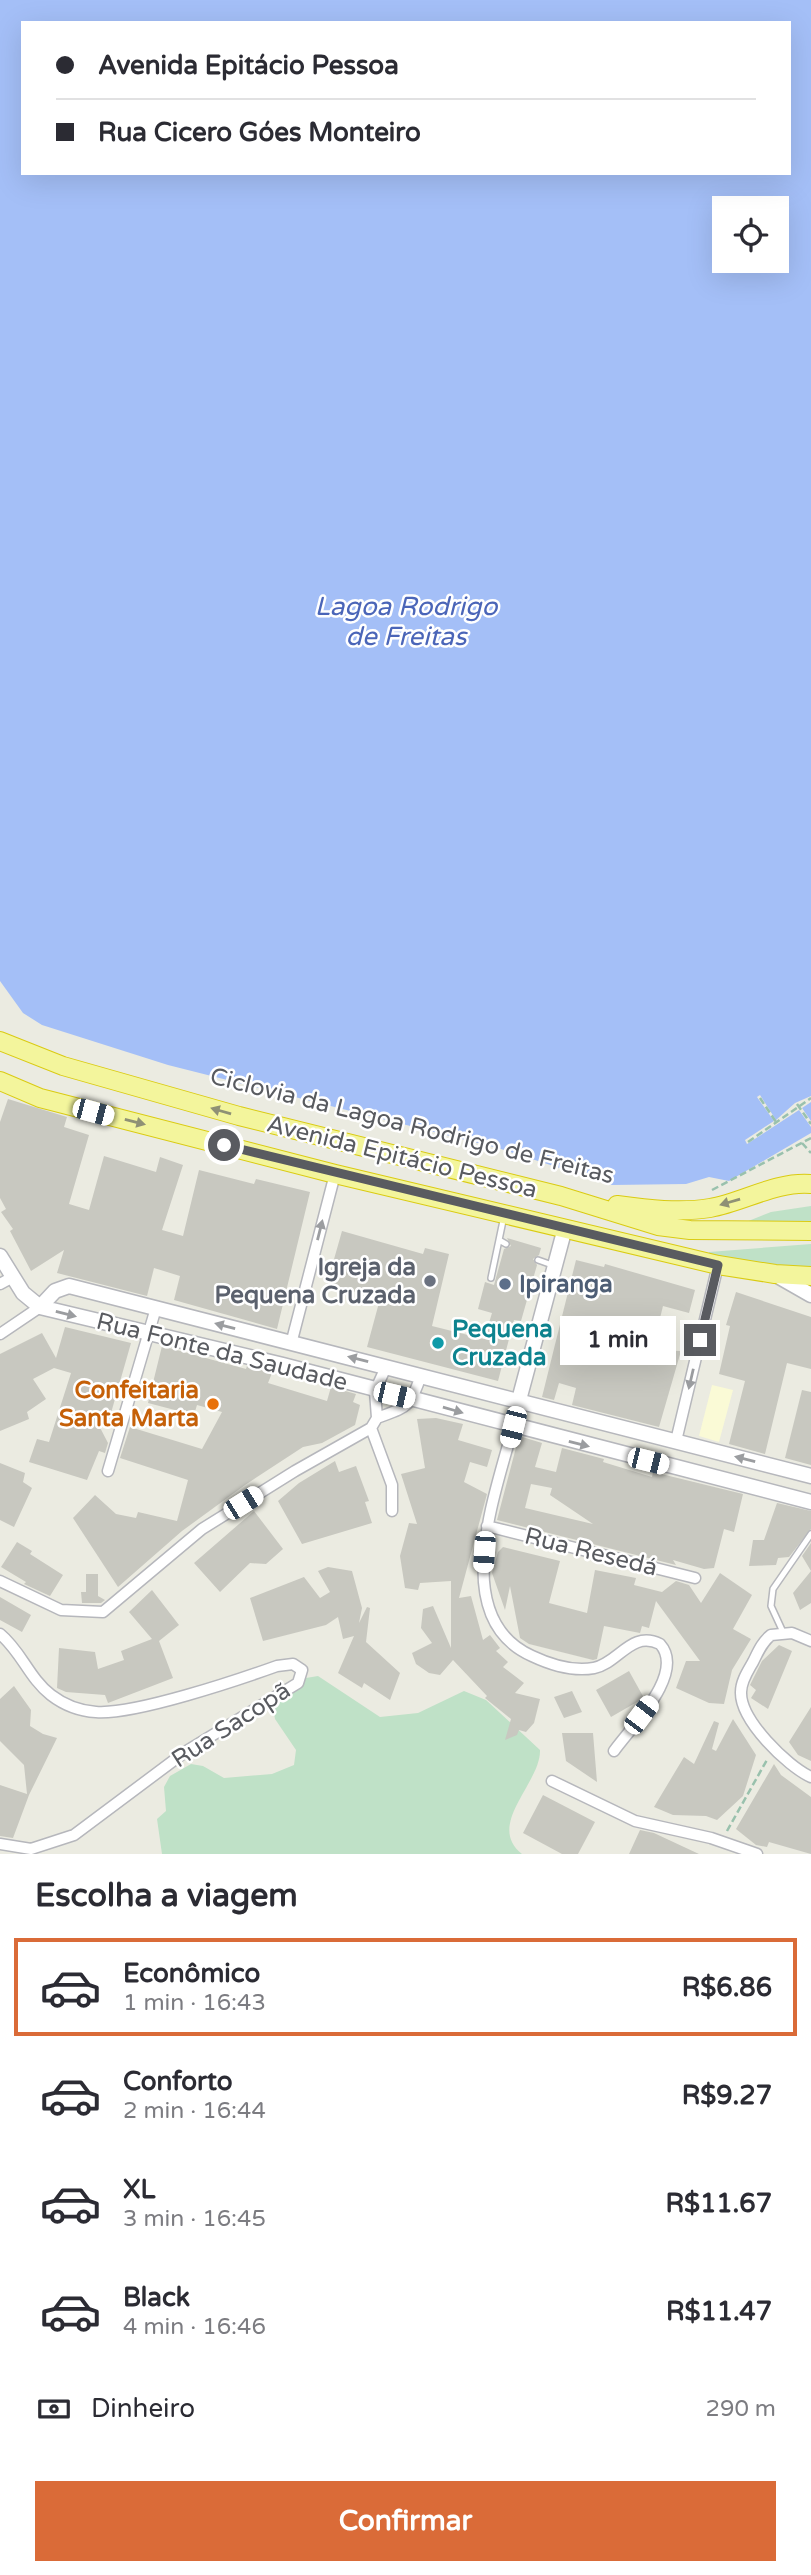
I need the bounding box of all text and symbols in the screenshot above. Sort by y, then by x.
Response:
text: Avenida Epitácio Pessoa [98,50,399,81]
text: Rua Cicero Góes Monteiro [98,117,421,148]
map controls [712,196,789,273]
button: locate [712,196,789,273]
water label: Lagoa Rodrigo de Freitas [315,591,498,652]
street label: Ciclovia da Lagoa Rodrigo de Freitas [207,1062,617,1190]
car [70,1096,117,1128]
one-way arrow [209,1105,231,1116]
street label: Avenida Epitácio Pessoa [264,1109,540,1205]
one-way arrow [124,1117,146,1128]
route start [208,1129,240,1161]
one-way arrow [720,1198,741,1208]
one-way arrow [315,1219,326,1241]
place label: Igreja da Pequena Cruzada [215,1253,416,1310]
place label: Ipiranga [519,1270,613,1299]
marker: Igreja da Pequena Cruzada [422,1273,438,1289]
marker: Ipiranga [497,1276,513,1292]
street label: Rua Fonte da Saudade [93,1307,351,1397]
one-way arrow [55,1309,77,1320]
place label: Pequena Cruzada [452,1315,553,1372]
callout: 1 min [560,1316,676,1364]
one-way arrow [214,1321,235,1331]
route end [684,1324,716,1356]
text: 1 min [587,1326,649,1354]
marker: Pequena Cruzada [430,1335,446,1351]
one-way arrow [347,1354,369,1365]
one-way arrow [685,1368,696,1390]
place label: Confeitaria Santa Marta [59,1376,199,1433]
car [372,1380,417,1410]
marker: Confeitaria Santa Marta [205,1396,221,1412]
car [498,1404,529,1450]
one-way arrow [443,1406,464,1416]
one-way arrow [568,1439,590,1450]
car [626,1446,671,1476]
one-way arrow [734,1453,756,1464]
car [220,1483,267,1523]
street label: Rua Resedá [522,1521,660,1583]
car [473,1530,496,1574]
street label: Rua Sacopã [166,1676,296,1774]
car [620,1692,663,1738]
text: Escolha a viagem [35,1877,298,1915]
icon: car [39,1956,102,2019]
text: Econômico [123,1958,260,1989]
text: R$6.86 [682,1972,772,2003]
text: 1 min · 16:43 [123,1989,266,2017]
icon: car [39,2064,102,2127]
text: Conforto [123,2066,232,2097]
text: R$9.27 [682,2080,772,2111]
text: 2 min · 16:44 [123,2097,266,2125]
icon: car [39,2172,102,2235]
text: XL [123,2174,155,2205]
text: R$11.67 [665,2188,772,2219]
text: 3 min · 16:45 [123,2205,266,2233]
icon: car [39,2280,102,2343]
text: Black [123,2282,190,2313]
text: R$11.47 [666,2296,772,2327]
text: 4 min · 16:46 [123,2313,266,2341]
icon: cash [35,2390,73,2428]
text: Dinheiro [91,2393,195,2424]
text: 290 m [706,2395,776,2423]
button: Confirmar [35,2481,776,2561]

